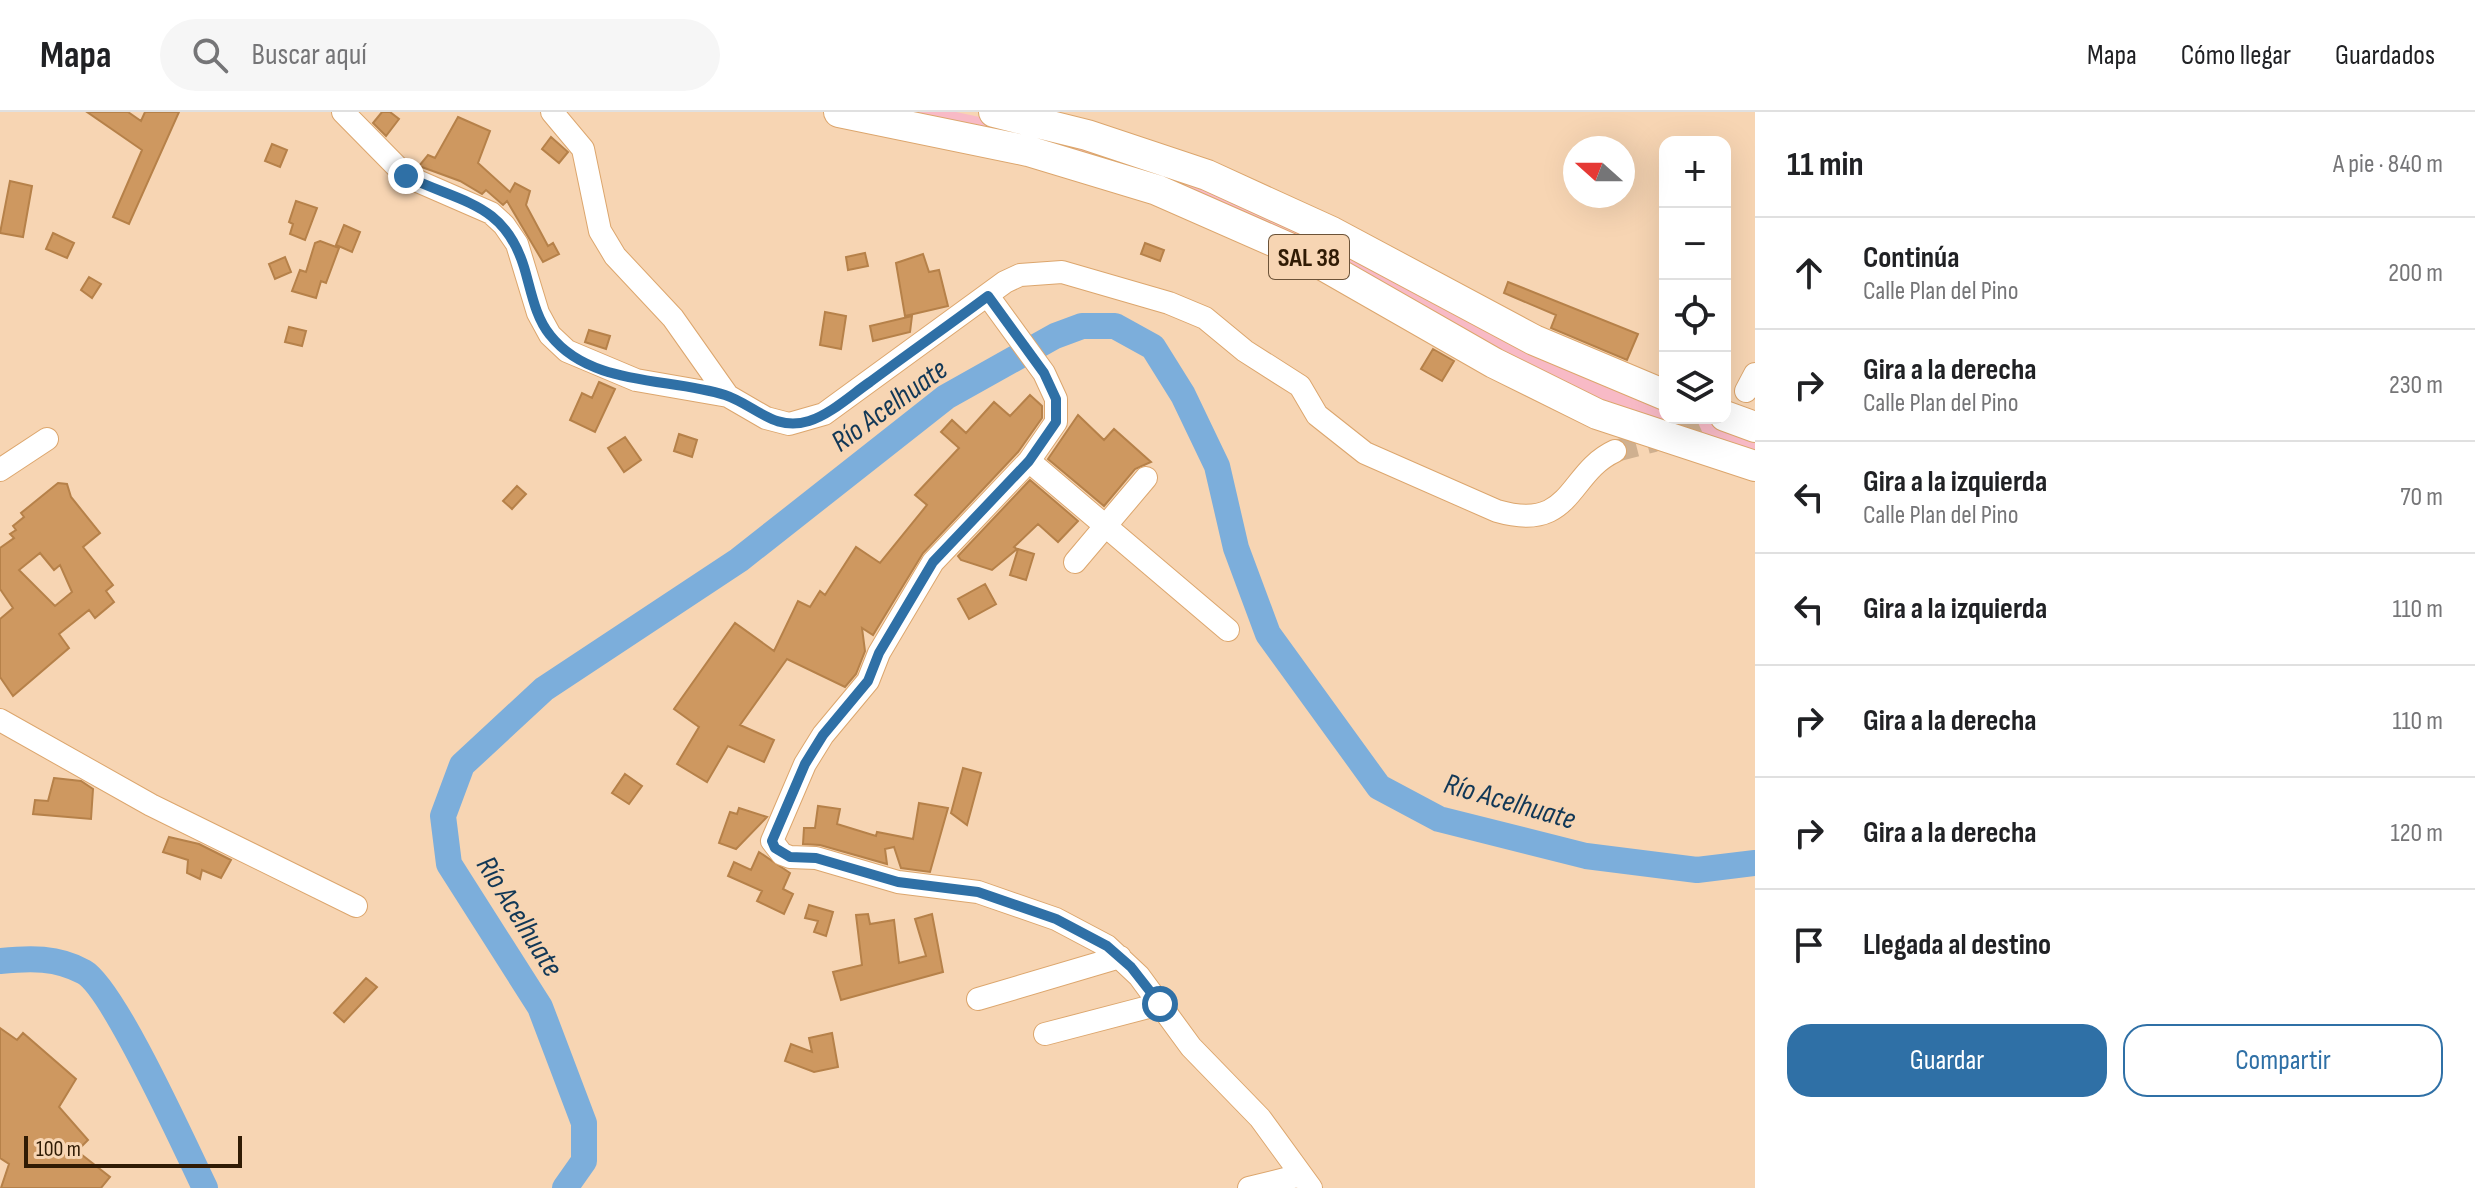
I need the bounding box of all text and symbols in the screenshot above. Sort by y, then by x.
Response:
search box [160,19,720,91]
text: Mapa [40,33,112,78]
icon: search [188,33,232,77]
text: Buscar aquí [252,37,367,73]
text: Mapa [2087,39,2137,72]
text: Cómo llegar [2181,39,2291,72]
text: Guardados [2335,39,2435,72]
north arrow [1563,136,1635,208]
map controls [1659,136,1731,424]
button: + [1659,136,1731,208]
text: 11 min [1787,144,1864,185]
text: A pie · 840 m [2333,149,2443,180]
route end [388,158,424,194]
button: − [1659,208,1731,280]
road number: SAL 38 [1269,235,1349,279]
text: Continúa [1863,240,1959,276]
icon: ahead [1787,251,1831,295]
text: 200 m [2388,258,2443,289]
text: Calle Plan del Pino [1863,276,2019,307]
button: locate [1659,280,1731,352]
water label: Río Acelhuate [824,351,955,460]
button: layers [1659,352,1731,424]
text: Gira a la derecha [1863,352,2037,388]
icon: right [1787,363,1831,407]
text: 230 m [2389,370,2443,401]
text: Calle Plan del Pino [1863,388,2019,419]
text: Gira a la izquierda [1863,464,2047,500]
icon: left [1787,475,1831,519]
text: 70 m [2400,482,2443,513]
text: Calle Plan del Pino [1863,500,2019,531]
icon: left [1787,587,1831,631]
text: Gira a la izquierda [1863,591,2047,627]
text: 110 m [2392,594,2443,625]
icon: right [1787,699,1831,743]
text: Gira a la derecha [1863,703,2037,739]
text: 110 m [2392,706,2443,737]
water label: Río Acelhuate [1440,766,1580,838]
icon: right [1787,811,1831,855]
text: Gira a la derecha [1863,815,2037,851]
text: 120 m [2390,818,2443,849]
water label: Río Acelhuate [468,850,570,984]
icon: arrive [1787,923,1831,967]
text: Llegada al destino [1863,927,2051,963]
route start [1142,986,1178,1022]
button: Guardar [1787,1024,2107,1097]
button: Compartir [2123,1024,2443,1097]
scale bar [24,1132,242,1168]
text: 100 m [36,1136,81,1163]

